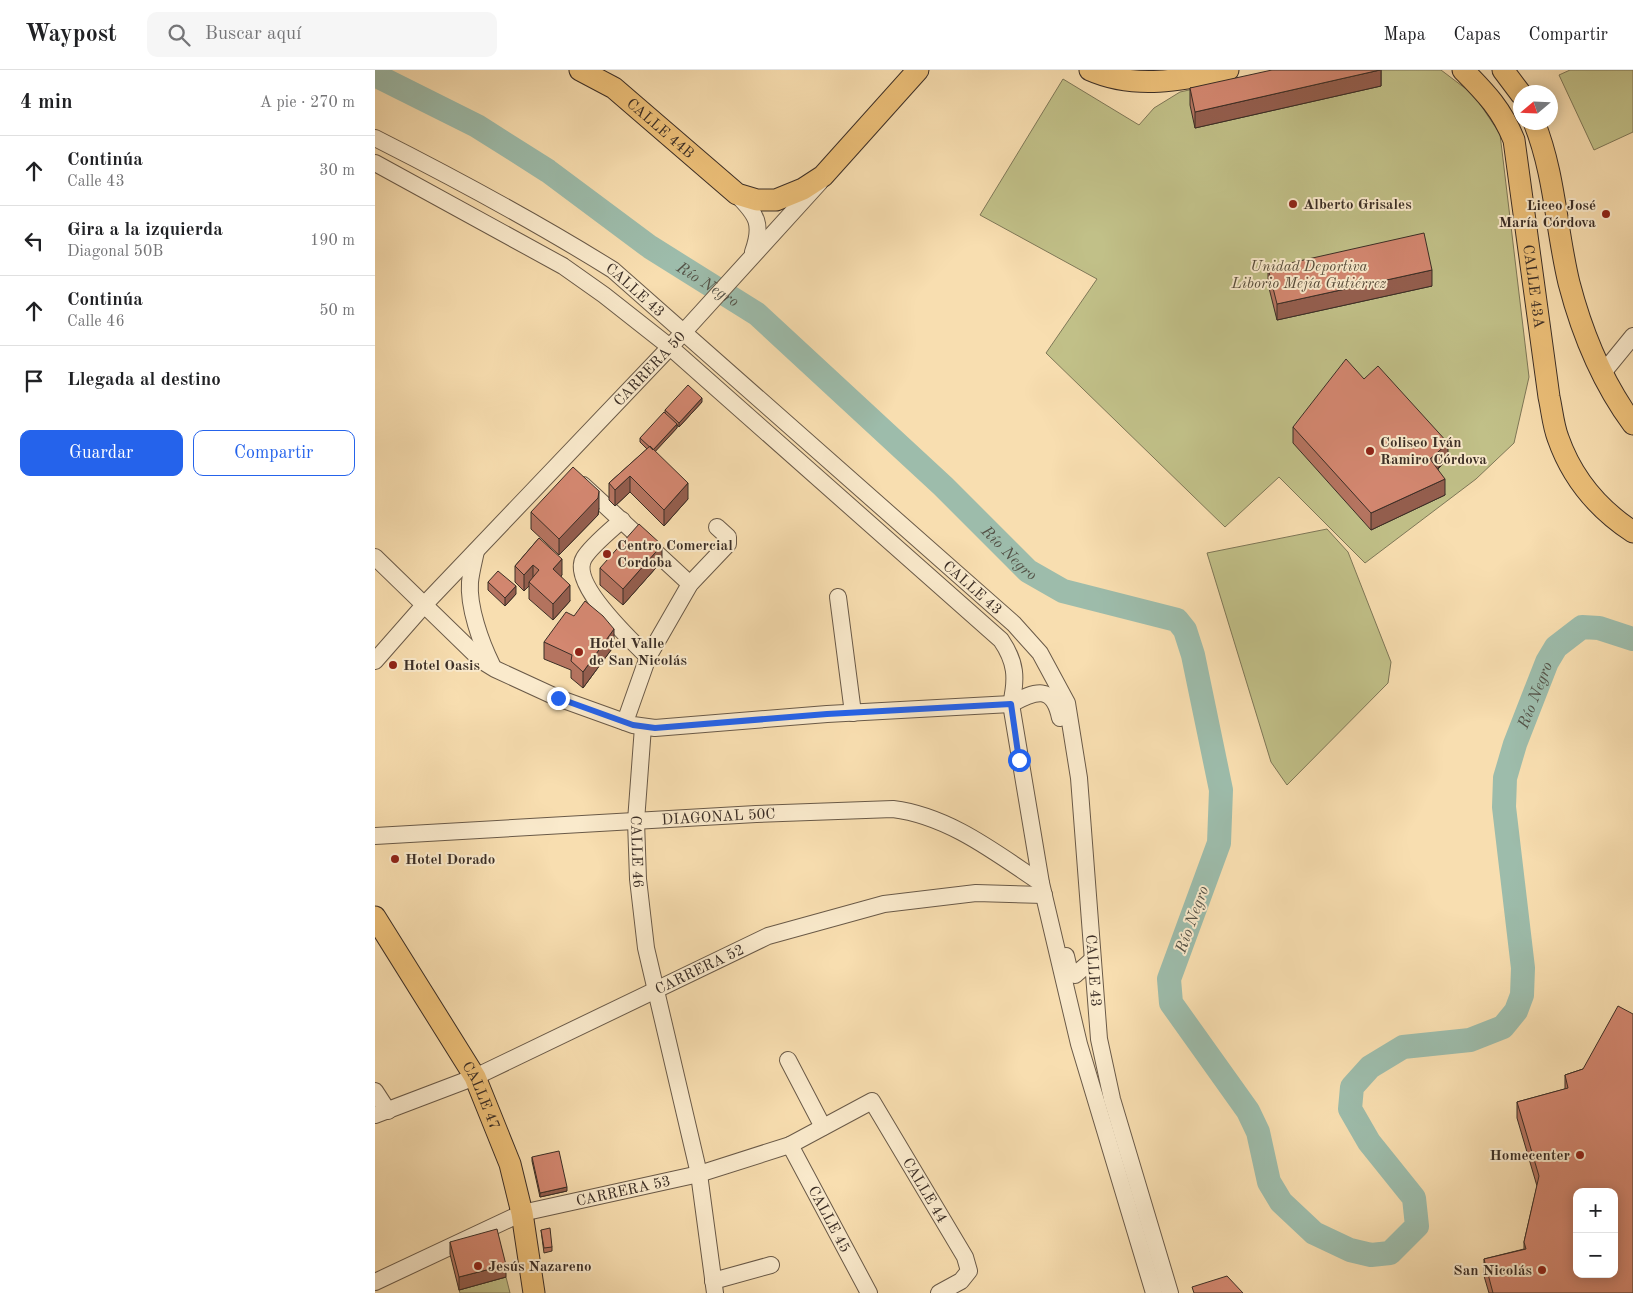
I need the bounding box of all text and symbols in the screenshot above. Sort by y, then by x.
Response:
search box [147,12,497,57]
icon: search [165,21,193,49]
text: Waypost [25,23,117,47]
text: Buscar aquí [205,25,301,44]
text: Mapa [1383,26,1426,44]
text: Capas [1454,26,1501,44]
text: Compartir [1529,26,1608,44]
north arrow [1513,85,1558,130]
text: 4 min [20,92,73,113]
text: A pie · 270 m [260,95,355,111]
street label: CALLE 44B [623,96,696,162]
text: Continúa [67,151,143,170]
icon: ahead [20,157,48,185]
text: 30 m [319,163,355,179]
text: Calle 43 [67,174,125,190]
marker: Alberto Grisales [1287,198,1299,210]
place label: Alberto Grisales [1303,198,1412,213]
place label: Liceo José María Córdova [1499,199,1596,231]
marker: Liceo José María Córdova [1600,208,1612,220]
text: Gira a la izquierda [67,221,223,240]
icon: left [20,227,48,255]
text: 190 m [310,233,355,249]
text: Diagonal 50B [67,244,163,260]
street label: CALLE 43A [1519,244,1546,330]
water label: Río Negro [672,259,741,311]
park label: Unidad Deportiva Liborio Mejía Gutiérrez [1231,260,1387,292]
street label: CALLE 43 [603,261,667,321]
text: Continúa [67,291,143,310]
icon: ahead [20,297,48,325]
text: 50 m [319,303,355,319]
text: Calle 46 [67,314,125,330]
street label: CARRERA 50 [612,329,689,410]
icon: arrive [20,367,48,395]
text: Llegada al destino [67,371,221,390]
button: Guardar [20,430,183,476]
button: Compartir [193,430,355,476]
place label: Coliseo Iván Ramiro Córdova [1380,436,1487,468]
marker: Coliseo Iván Ramiro Córdova [1364,445,1376,457]
water label: Río Negro [977,523,1039,584]
place label: Centro Comercial Cordoba [617,539,733,571]
marker: Centro Comercial Cordoba [601,548,613,560]
street label: CALLE 43 [939,559,1004,618]
place label: Hotel Valle de San Nicolás [589,637,687,669]
marker: Hotel Valle de San Nicolás [573,646,585,658]
marker: Hotel Oasis [387,659,399,671]
place label: Hotel Oasis [403,659,480,674]
water label: Río Negro [1516,660,1556,732]
route end [547,687,570,710]
route start [1008,749,1031,772]
street label: DIAGONAL 50C [661,807,776,828]
street label: CALLE 46 [627,815,645,889]
marker: Hotel Dorado [389,853,401,865]
place label: Hotel Dorado [405,853,495,868]
water label: Río Negro [1173,884,1212,956]
street label: CALLE 43 [1082,934,1103,1008]
street label: CARRERA 52 [653,943,747,998]
street label: CALLE 47 [458,1059,501,1132]
place label: Homecenter [1490,1149,1570,1164]
marker: Homecenter [1574,1149,1586,1161]
street label: CALLE 44 [899,1156,949,1226]
street label: CARRERA 53 [575,1174,672,1210]
street label: CALLE 45 [804,1184,852,1255]
map controls [1573,1188,1618,1278]
button: + [1573,1188,1618,1233]
button: − [1573,1233,1618,1278]
marker: Jesús Nazareno [472,1260,484,1272]
place label: Jesús Nazareno [488,1260,592,1275]
place label: San Nicolás [1453,1264,1532,1279]
marker: San Nicolás [1536,1264,1548,1276]

